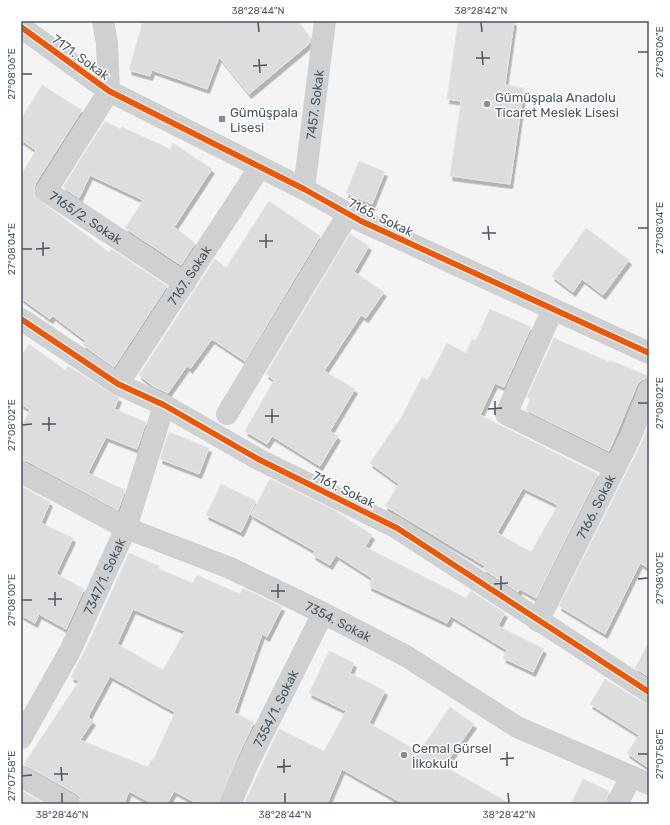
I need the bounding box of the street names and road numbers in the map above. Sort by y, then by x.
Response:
street label: 7171. Sokak [49,32,112,83]
street label: 7457. Sokak [303,69,327,141]
street label: 7165/2. Sokak [46,188,125,247]
street label: 7165. Sokak [346,195,416,240]
street label: 7167. Sokak [165,243,215,308]
street label: 7161. Sokak [310,468,378,511]
street label: 7166. Sokak [573,472,619,542]
street label: 7347/1. Sokak [81,536,129,617]
street label: 7354. Sokak [302,598,374,645]
street label: 7354/1. Sokak [250,667,302,750]

